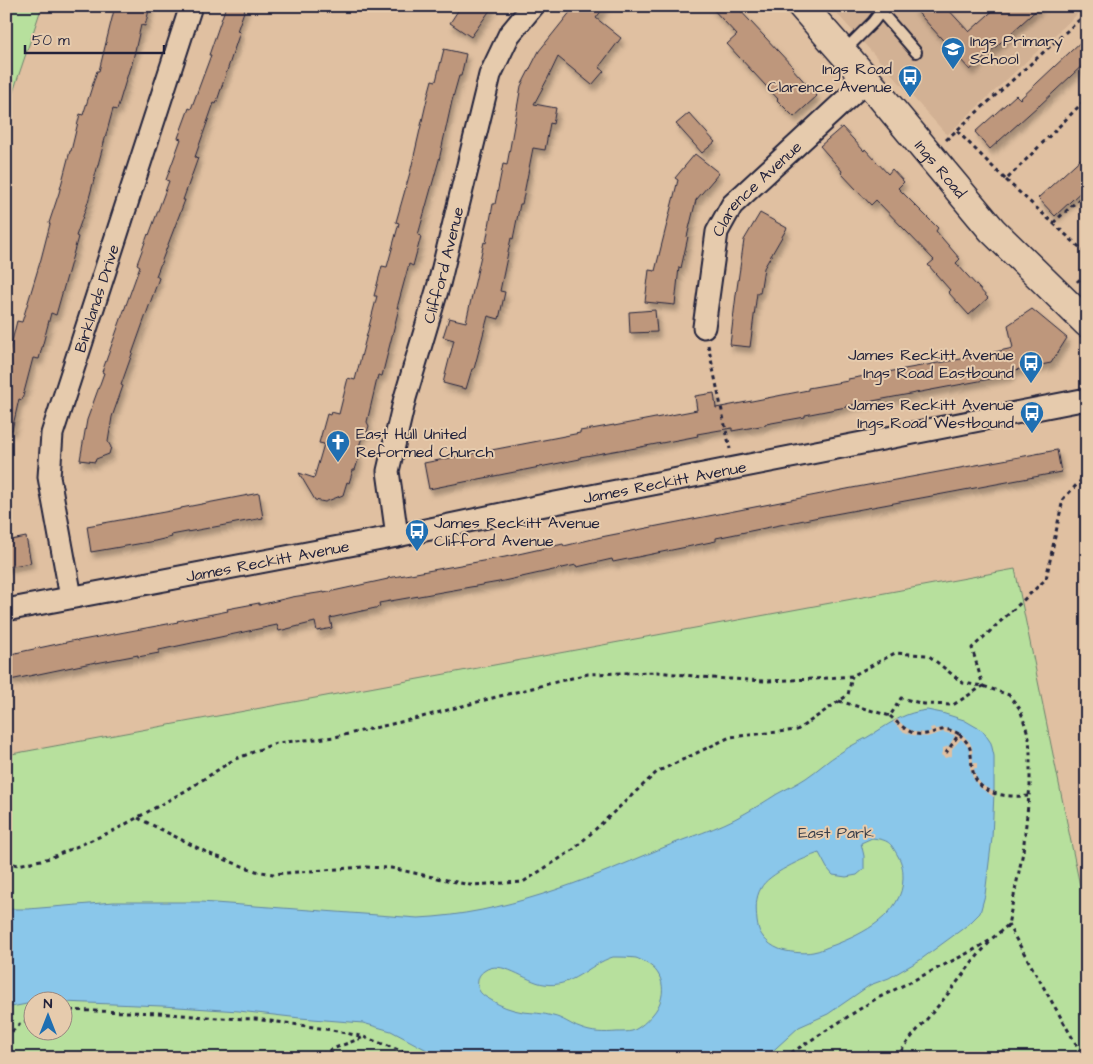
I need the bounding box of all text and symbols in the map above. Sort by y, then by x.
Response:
scale bar [25,22,164,54]
text: 50 m [32,30,70,51]
place label: Ings Primary School [970,30,1063,70]
school or university icon: Ings Primary School [940,36,966,70]
place label: Ings Road Clarence Avenue [767,58,892,98]
bus stop icon: Ings Road Clarence Avenue [897,64,923,98]
street label: Ings Road [909,135,971,203]
street label: Clarence Avenue [707,136,807,241]
street label: Clifford Avenue [418,204,470,326]
street label: Birklands Drive [69,241,125,355]
place label: James Reckitt Avenue Ings Road Eastbound [848,344,1014,385]
bus stop icon: James Reckitt Avenue Ings Road Eastbound [1018,350,1044,384]
place label: James Reckitt Avenue Ings Road Westbound [848,394,1014,435]
bus stop icon: James Reckitt Avenue Ings Road Westbound [1019,400,1045,434]
place label: East Hull United Reformed Church [356,423,493,463]
church icon: East Hull United Reformed Church [325,429,351,463]
street label: James Reckitt Avenue [581,456,749,509]
place label: James Reckitt Avenue Clifford Avenue [434,512,600,552]
bus stop icon: James Reckitt Avenue Clifford Avenue [404,518,430,552]
street label: James Reckitt Avenue [184,535,351,588]
park label: East Park [798,822,874,844]
north arrow [22,992,72,1042]
text: N [44,994,53,1014]

